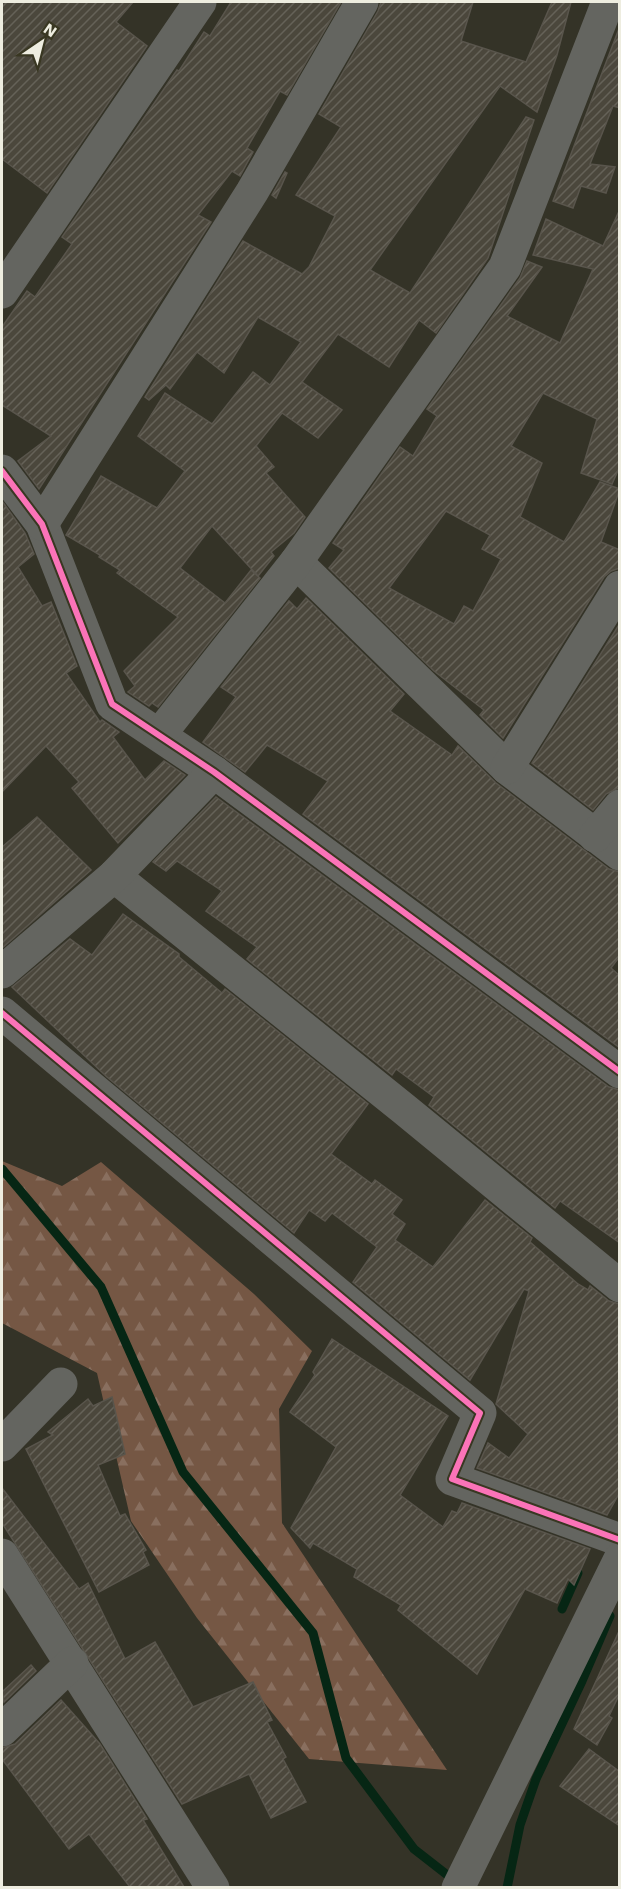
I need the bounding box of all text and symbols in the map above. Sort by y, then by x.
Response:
north arrow [12,12,72,72]
text: N [40,19,61,41]

